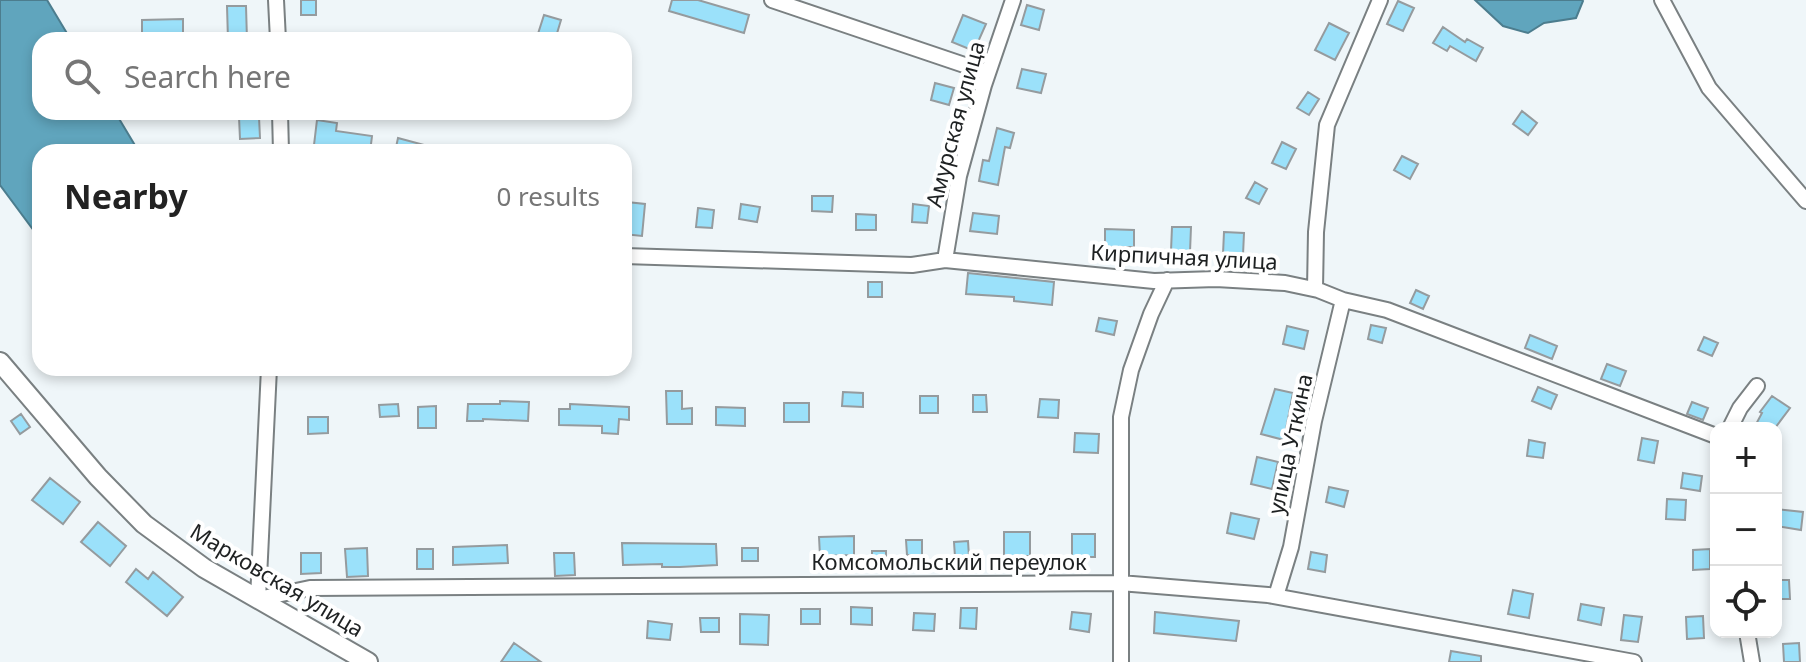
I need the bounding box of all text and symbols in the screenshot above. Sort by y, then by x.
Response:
search box [32,32,632,120]
street label: Амурская улица [917,37,991,210]
icon: search [60,54,104,98]
text: Search here [124,56,291,97]
text: Nearby [64,173,188,219]
text: 0 results [496,178,600,214]
street label: Кирпичная улица [1090,236,1278,276]
street label: улица Уткина [1259,371,1319,517]
map controls [1710,422,1782,638]
button: + [1710,422,1782,494]
button: − [1710,494,1782,566]
street label: Марковская улица [185,515,370,643]
street label: Комсомольский переулок [811,546,1087,576]
button: locate [1710,566,1782,638]

